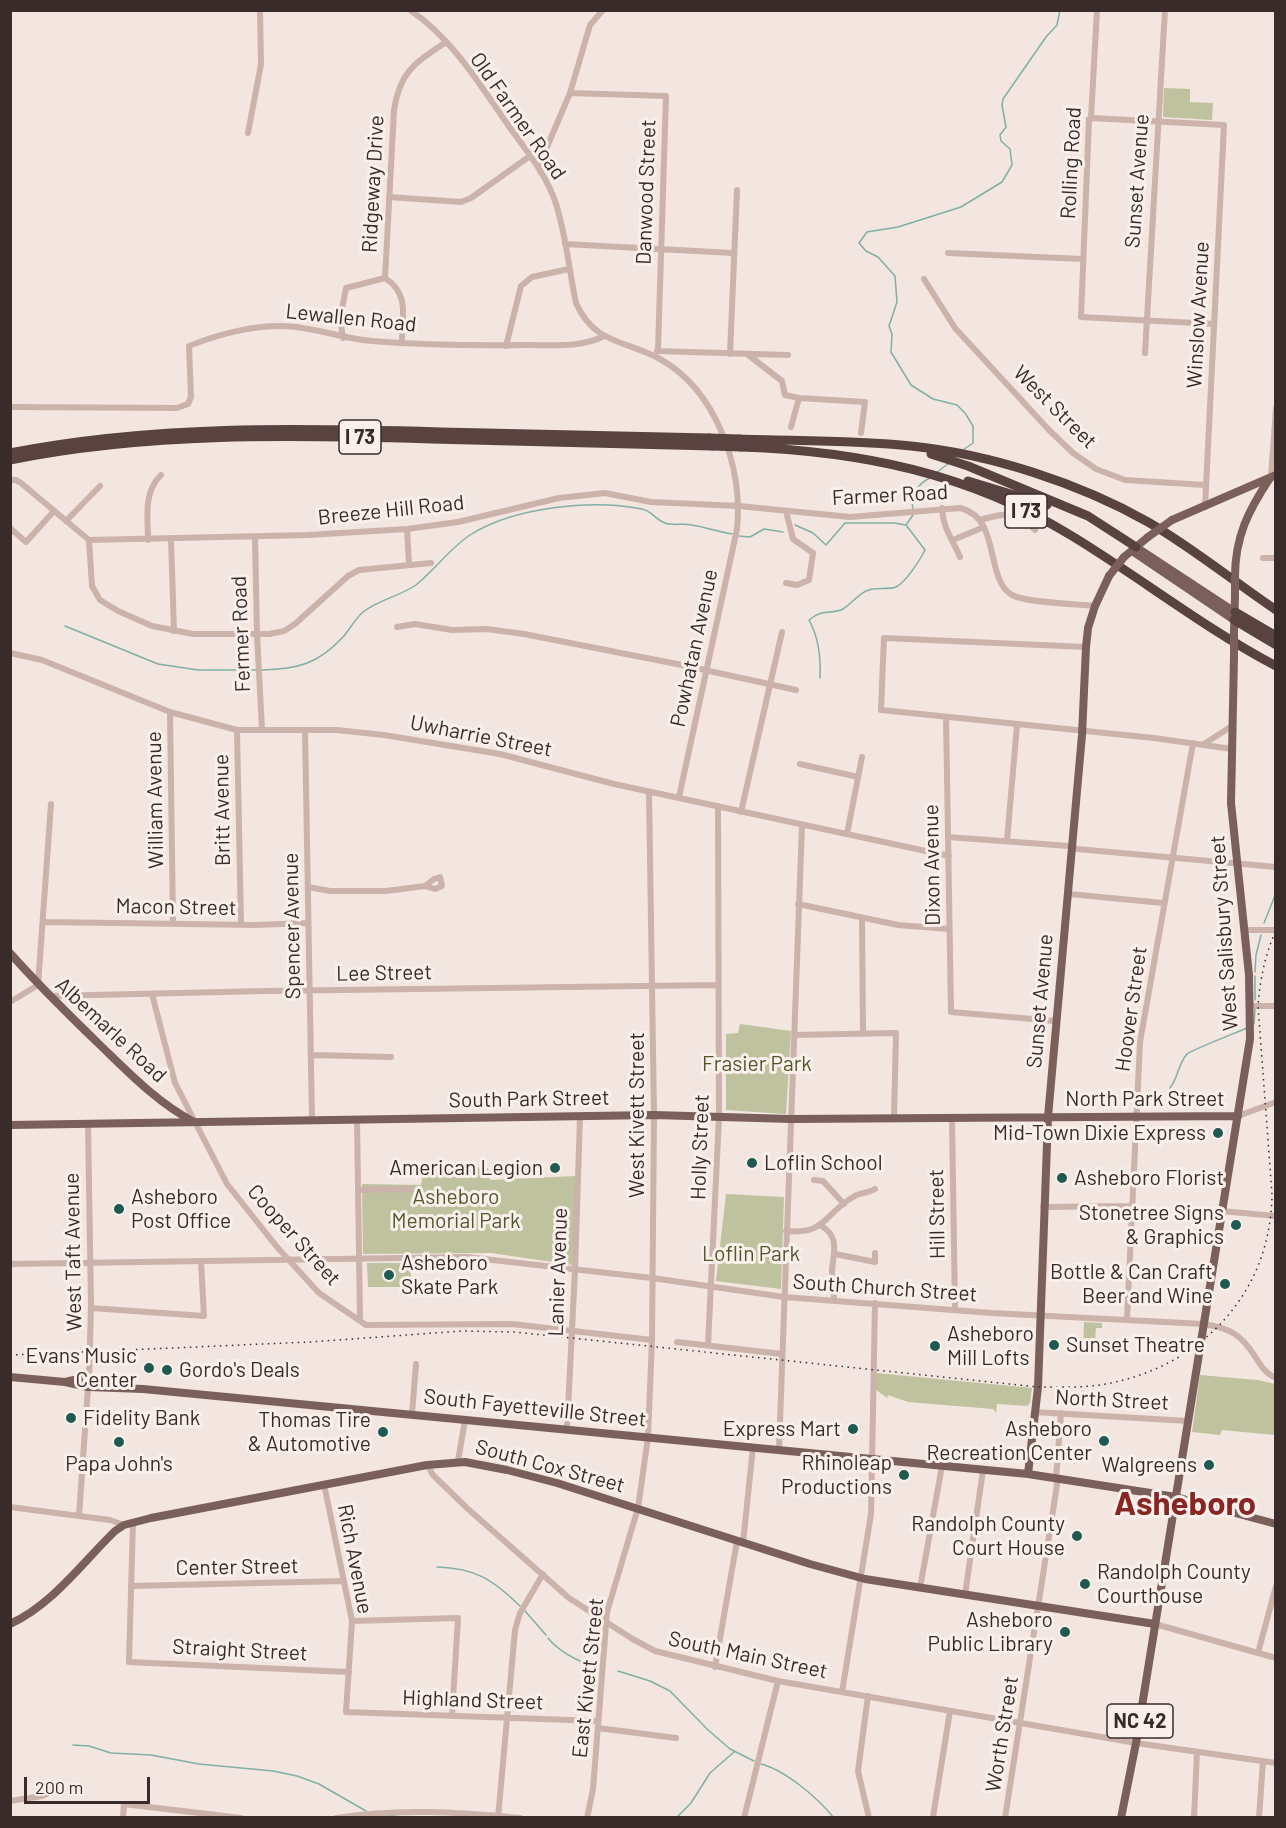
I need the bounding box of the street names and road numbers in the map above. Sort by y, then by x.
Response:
street label: Old Farmer Road [465,47,571,185]
street label: Rolling Road [1055,106,1087,220]
street label: Sunset Avenue [1120,113,1154,249]
street label: Ridgeway Drive [357,114,389,254]
street label: Danwood Street [631,119,661,265]
street label: Winslow Avenue [1182,241,1214,389]
street label: Lewallen Road [284,299,418,337]
street label: West Street [1008,360,1102,454]
road number: I 73 [339,420,381,454]
street label: Farmer Road [831,479,949,511]
street label: Breeze Hill Road [316,490,466,530]
road number: I 73 [1005,494,1047,528]
street label: Powhatan Avenue [665,567,723,729]
street label: Fermer Road [226,575,256,693]
street label: Uwharrie Street [408,710,554,762]
street label: William Avenue [141,731,169,869]
street label: Britt Avenue [208,754,236,866]
street label: Dixon Avenue [918,804,946,926]
street label: West Salisbury Street [1205,834,1243,1032]
street label: Spencer Avenue [278,852,306,1000]
street label: Macon Street [115,893,237,921]
street label: Sunset Avenue [1022,933,1058,1069]
street label: Hoover Street [1110,945,1152,1073]
street label: Lee Street [336,960,432,986]
street label: Albemarle Road [50,972,172,1088]
street label: West Kivett Street [624,1032,650,1198]
street label: South Park Street [448,1085,610,1113]
street label: North Park Street [1065,1086,1225,1112]
street label: Holly Street [686,1094,714,1200]
street label: Hill Street [924,1169,950,1259]
street label: West Taft Avenue [59,1172,87,1332]
street label: Cooper Street [242,1179,346,1291]
street label: Lanier Avenue [543,1207,573,1337]
street label: South Church Street [792,1269,978,1307]
street label: South Fayetteville Street [422,1384,648,1432]
street label: North Street [1054,1384,1170,1416]
street label: South Cox Street [473,1434,627,1498]
street label: Rich Avenue [332,1502,378,1616]
street label: Center Street [175,1553,299,1581]
street label: East Kivett Street [567,1597,609,1759]
street label: South Main Street [666,1626,830,1684]
street label: Straight Street [172,1634,308,1666]
street label: Worth Street [980,1674,1024,1794]
street label: Highland Street [402,1685,544,1715]
road number: NC 42 [1107,1704,1173,1738]

